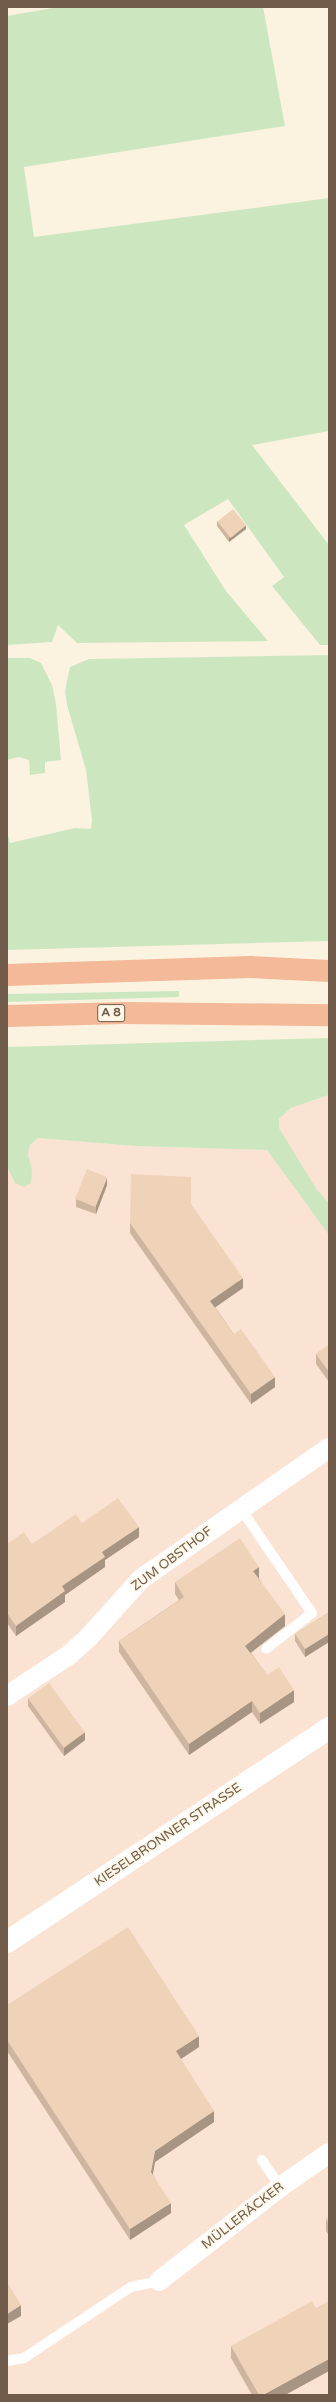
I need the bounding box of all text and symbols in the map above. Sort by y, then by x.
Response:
road number: A 8 [97,1003,125,1023]
street label: ZUM OBSTHOF [128,1523,216,1595]
street label: KIESELBRONNER STRASSE [92,1780,244,1890]
street label: MÜLLERÄCKER [199,2179,287,2253]

